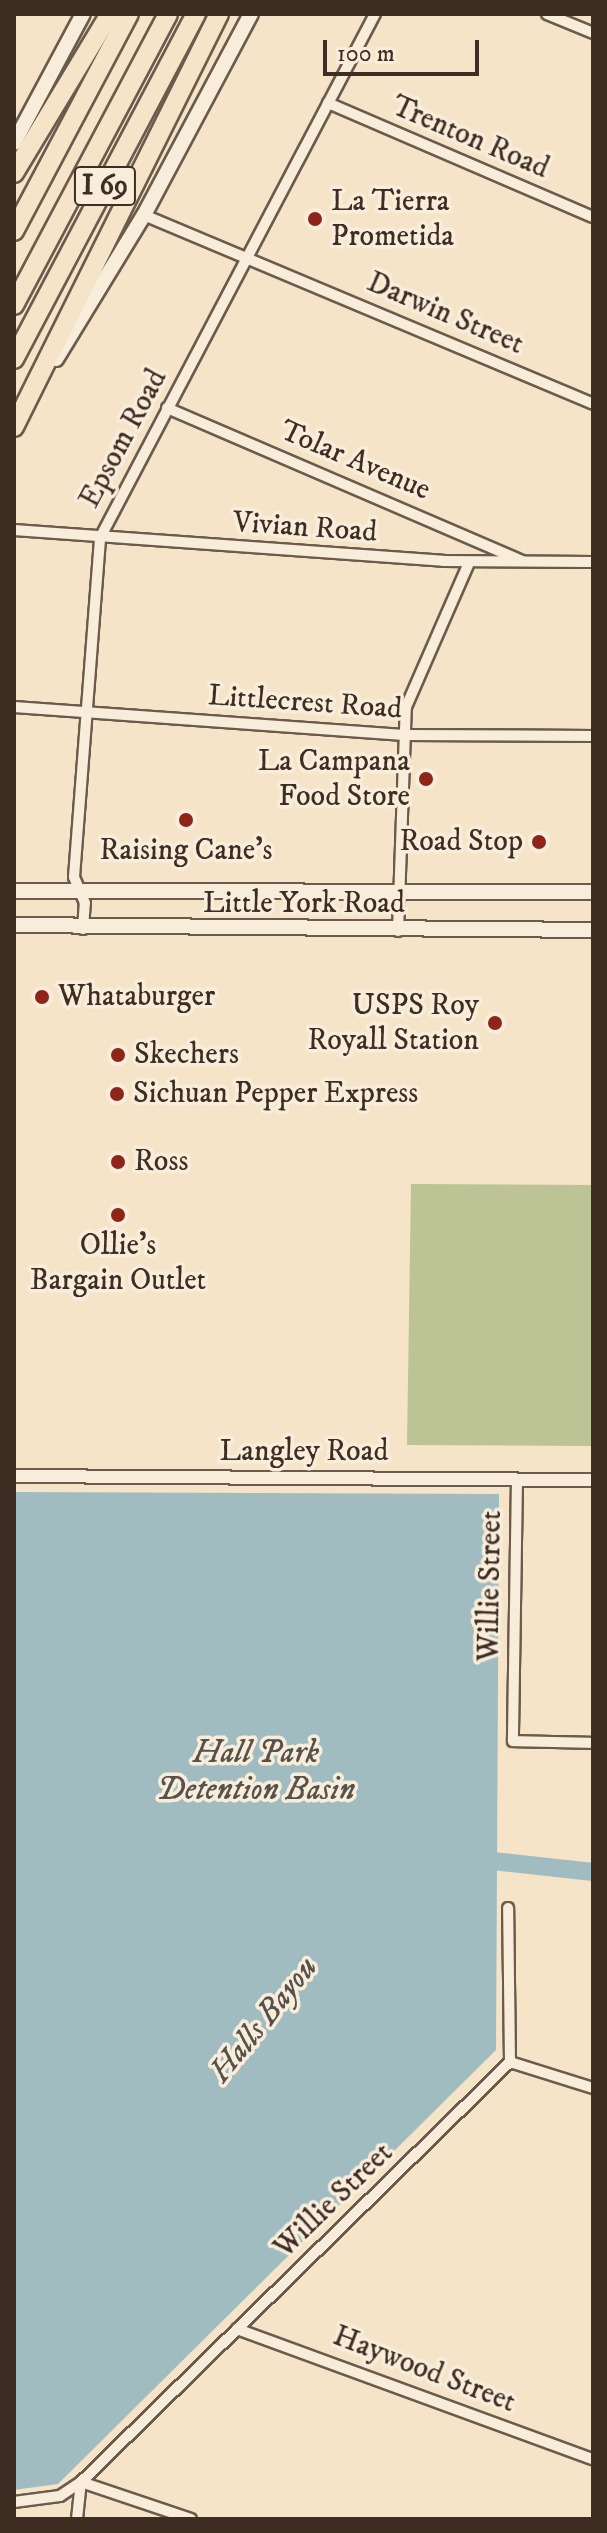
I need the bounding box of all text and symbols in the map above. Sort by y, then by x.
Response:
scale bar [327,24,483,74]
text: 100 m [337,39,395,69]
street label: Trenton Road [386,89,554,187]
road number: I 69 [73,162,137,210]
place label: La Tierra Prometida [331,184,454,254]
marker: La Tierra Prometida [306,210,324,228]
street label: Darwin Street [361,265,529,363]
street label: Epsom Road [72,363,176,515]
street label: Tolar Avenue [274,413,436,509]
street label: Vivian Road [232,505,378,551]
street label: Littlecrest Road [207,678,403,728]
place label: La Campana Food Store [258,744,410,814]
marker: La Campana Food Store [417,770,435,788]
marker: Raising Cane's [177,811,195,829]
place label: Road Stop [399,824,523,860]
place label: Raising Cane's [100,833,272,869]
marker: Road Stop [530,833,548,851]
street label: Little York Road [203,886,405,922]
place label: Whataburger [58,979,215,1015]
marker: Whataburger [33,988,51,1006]
place label: USPS Roy Royall Station [307,988,479,1058]
marker: USPS Roy Royall Station [486,1014,504,1032]
place label: Skechers [134,1037,239,1073]
marker: Skechers [109,1046,127,1064]
place label: Sichuan Pepper Express [133,1076,418,1112]
marker: Sichuan Pepper Express [108,1085,126,1103]
place label: Ross [134,1144,188,1180]
marker: Ross [109,1153,127,1171]
marker: Ollie's Bargain Outlet [109,1206,127,1224]
place label: Ollie's Bargain Outlet [30,1228,206,1298]
street label: Langley Road [220,1434,388,1470]
street label: Willie Street [472,1510,510,1662]
water label: Hall Park Detention Basin [157,1735,355,1810]
water label: Halls Bayou [202,1949,326,2091]
street label: Willie Street [267,2136,401,2266]
street label: Haywood Street [328,2319,520,2421]

